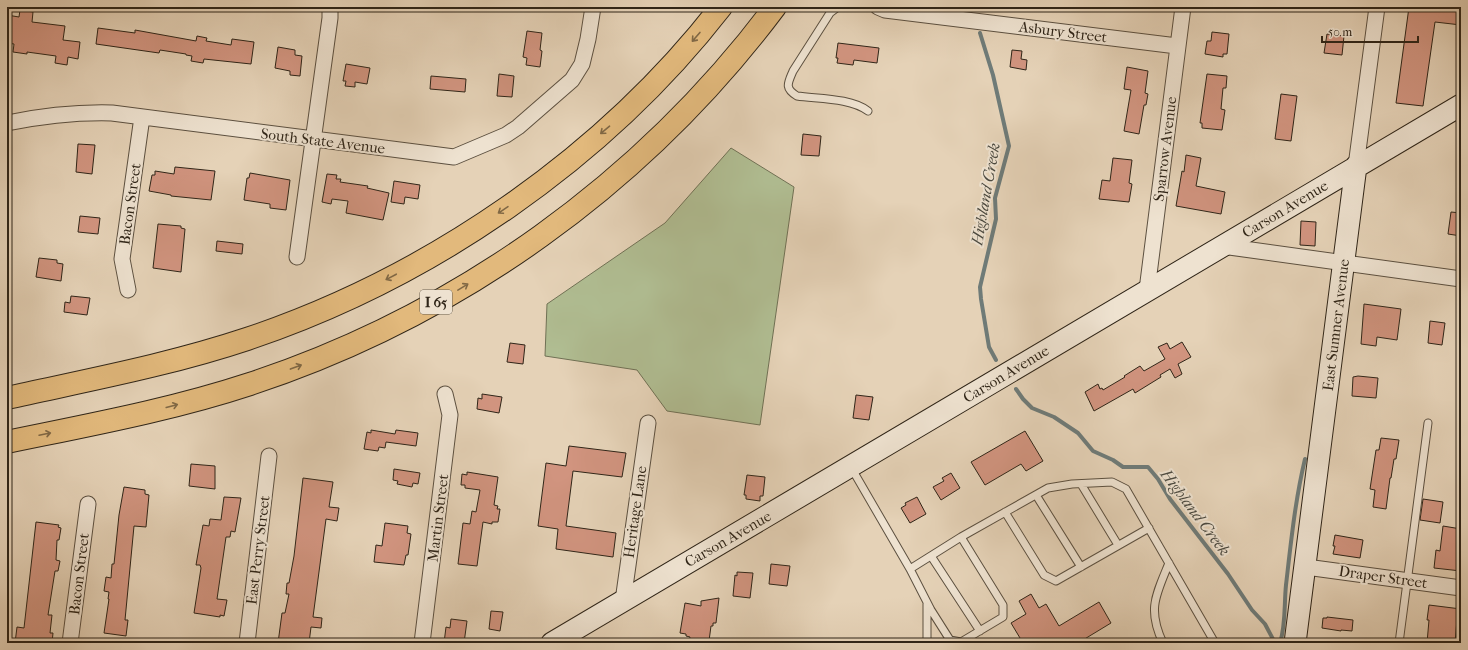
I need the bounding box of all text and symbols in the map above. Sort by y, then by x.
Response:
street label: Asbury Street [1017,18,1109,46]
scale bar [1322,18,1418,44]
text: 50 m [1328,25,1352,39]
one-way arrow [692,32,701,42]
street label: Sparrow Avenue [1150,95,1180,203]
street label: South State Avenue [260,124,387,158]
one-way arrow [600,125,610,134]
water label: Highland Creek [967,141,1004,248]
street label: Bacon Street [115,161,145,246]
street label: Carson Avenue [1239,176,1332,242]
one-way arrow [497,206,508,214]
street label: East Sumner Avenue [1319,257,1353,392]
one-way arrow [386,273,398,281]
one-way arrow [457,282,469,290]
road number: I 65 [420,290,452,314]
street label: Carson Avenue [960,341,1053,407]
one-way arrow [290,363,302,371]
one-way arrow [165,402,178,409]
one-way arrow [38,430,51,438]
street label: Heritage Lane [620,464,650,559]
water label: Highland Creek [1156,464,1234,559]
street label: Martin Street [424,472,452,563]
street label: East Perry Street [242,494,274,606]
street label: Carson Avenue [682,507,775,571]
street label: Bacon Street [65,531,93,616]
street label: Draper Street [1337,562,1429,592]

